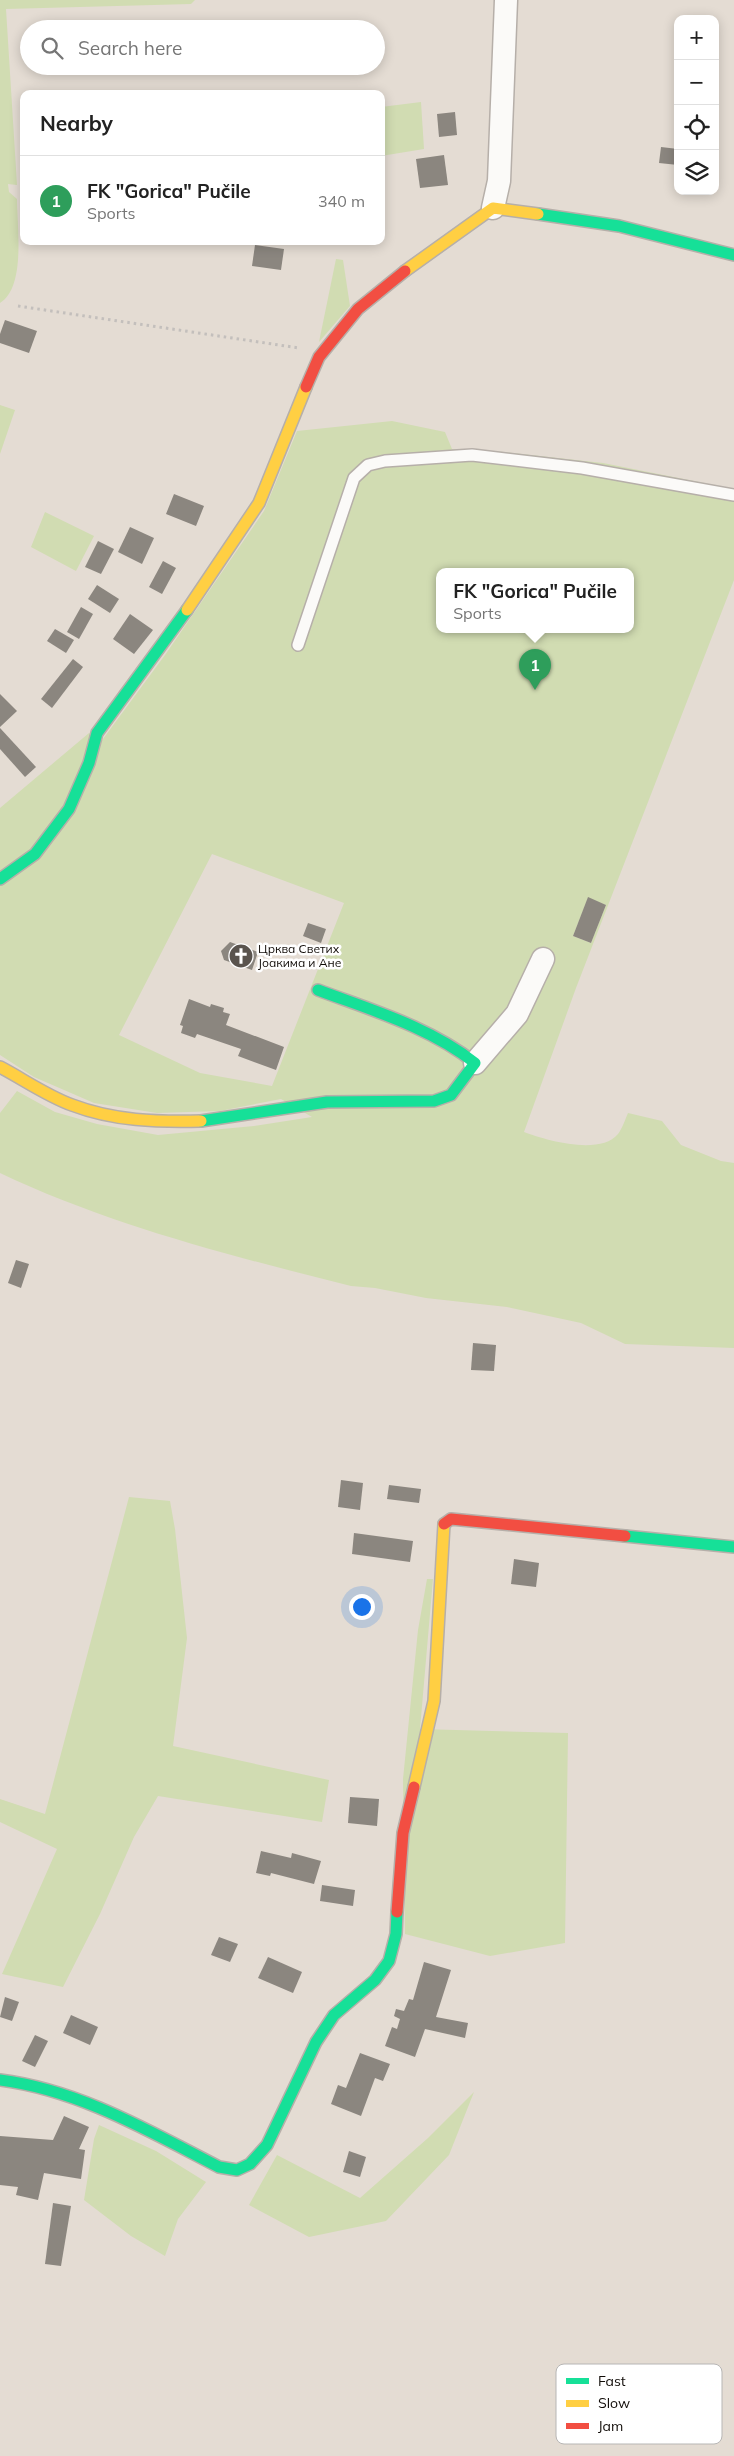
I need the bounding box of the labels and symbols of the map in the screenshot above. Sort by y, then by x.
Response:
pin: 1 [519,649,551,690]
place label: Црква Светих Јоакима и Ане [258,941,342,970]
church icon: Црква Светих Јоакима и Ане [228,943,254,969]
your location [349,1594,375,1620]
legend [556,2364,722,2444]
text: Fast [598,2372,626,2390]
text: Slow [598,2394,630,2412]
text: Jam [598,2417,623,2435]

